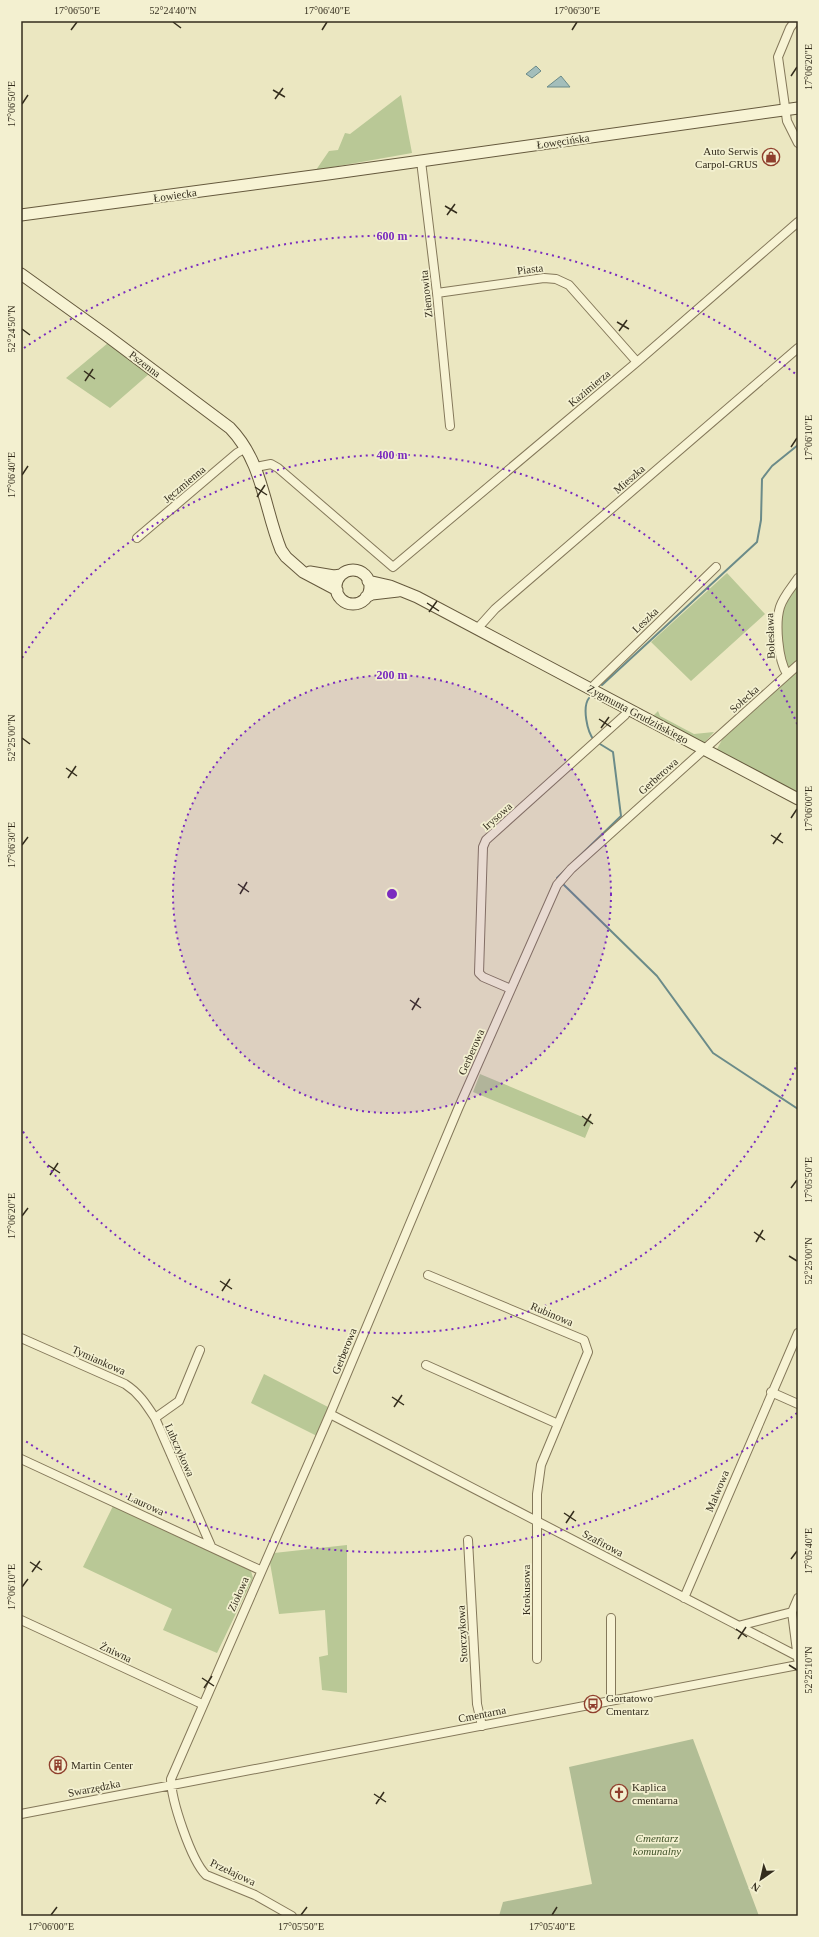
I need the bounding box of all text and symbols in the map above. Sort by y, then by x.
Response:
text: 17°06'50"E [54,5,100,16]
text: 52°24'40"N [149,5,197,16]
text: 17°06'40"E [304,5,350,16]
text: 17°06'30"E [554,5,600,16]
text: 17°06'20"E [803,44,814,90]
text: 17°06'50"E [6,81,17,127]
street label: Łowęcińska [536,131,590,151]
place label: Auto Serwis Carpol-GRUS [695,145,758,170]
shop icon: Auto Serwis Carpol-GRUS [761,147,781,167]
street label: Łowiecka [153,186,197,204]
text: 600 m [377,229,408,243]
street label: Piasta [516,261,544,277]
street label: Ziemowita [418,270,434,318]
text: 52°24'50"N [6,305,17,353]
street label: Pszenna [127,348,163,380]
street label: Kazimierza [566,367,612,409]
text: 17°06'10"E [803,415,814,461]
text: 400 m [377,448,408,462]
text: 17°06'40"E [6,452,17,498]
street label: Mieszka [611,462,647,496]
street label: Jęczmienna [160,463,208,505]
street label: Leszka [630,605,660,635]
street label: Bolesława [763,613,777,659]
text: 200 m [377,668,408,682]
street label: Zygmunta Grudzińskiego [585,682,691,746]
street label: Sołecka [727,683,761,715]
text: 52°25'00"N [6,714,17,762]
street label: Gerberowa [636,755,680,797]
text: 17°06'00"E [803,786,814,832]
street label: Irysowa [480,800,514,832]
text: 17°06'30"E [6,822,17,868]
centre of rings [385,887,399,901]
street label: Gerberowa [456,1027,486,1077]
text: 17°05'50"E [803,1157,814,1203]
text: 17°06'20"E [6,1193,17,1239]
text: 52°25'00"N [803,1237,814,1285]
street label: Rubinowa [529,1300,575,1328]
street label: Gerberowa [329,1326,359,1376]
street label: Tymiankowa [70,1343,128,1377]
street label: Lubczykowa [163,1422,197,1478]
street label: Malwowa [703,1468,731,1514]
street label: Laurowa [126,1490,166,1518]
street label: Szafirowa [580,1527,626,1559]
text: 17°05'40"E [803,1528,814,1574]
text: 17°06'10"E [6,1564,17,1610]
street label: Krokusowa [520,1565,532,1615]
street label: Ziołowa [225,1575,251,1613]
street label: Storczykowa [454,1605,469,1663]
street label: Żniwna [98,1639,134,1665]
text: 52°25'10"N [803,1646,814,1694]
place label: Gortatowo Cmentarz [606,1692,654,1717]
bus stop icon: Gortatowo Cmentarz [583,1694,603,1714]
street label: Cmentarna [457,1703,507,1724]
building icon: Martin Center [48,1755,68,1775]
place label: Martin Center [71,1759,133,1771]
street label: Swarzędzka [67,1777,121,1799]
place label: Kaplica cmentarna [632,1781,678,1806]
church icon: Kaplica cmentarna [609,1783,629,1803]
park label: Cmentarz komunalny [633,1832,681,1857]
street label: Przełajowa [208,1856,258,1888]
north arrow [741,1859,781,1899]
text: N [749,1880,762,1894]
text: 17°06'00"E [28,1921,74,1932]
text: 17°05'50"E [278,1921,324,1932]
text: 17°05'40"E [529,1921,575,1932]

